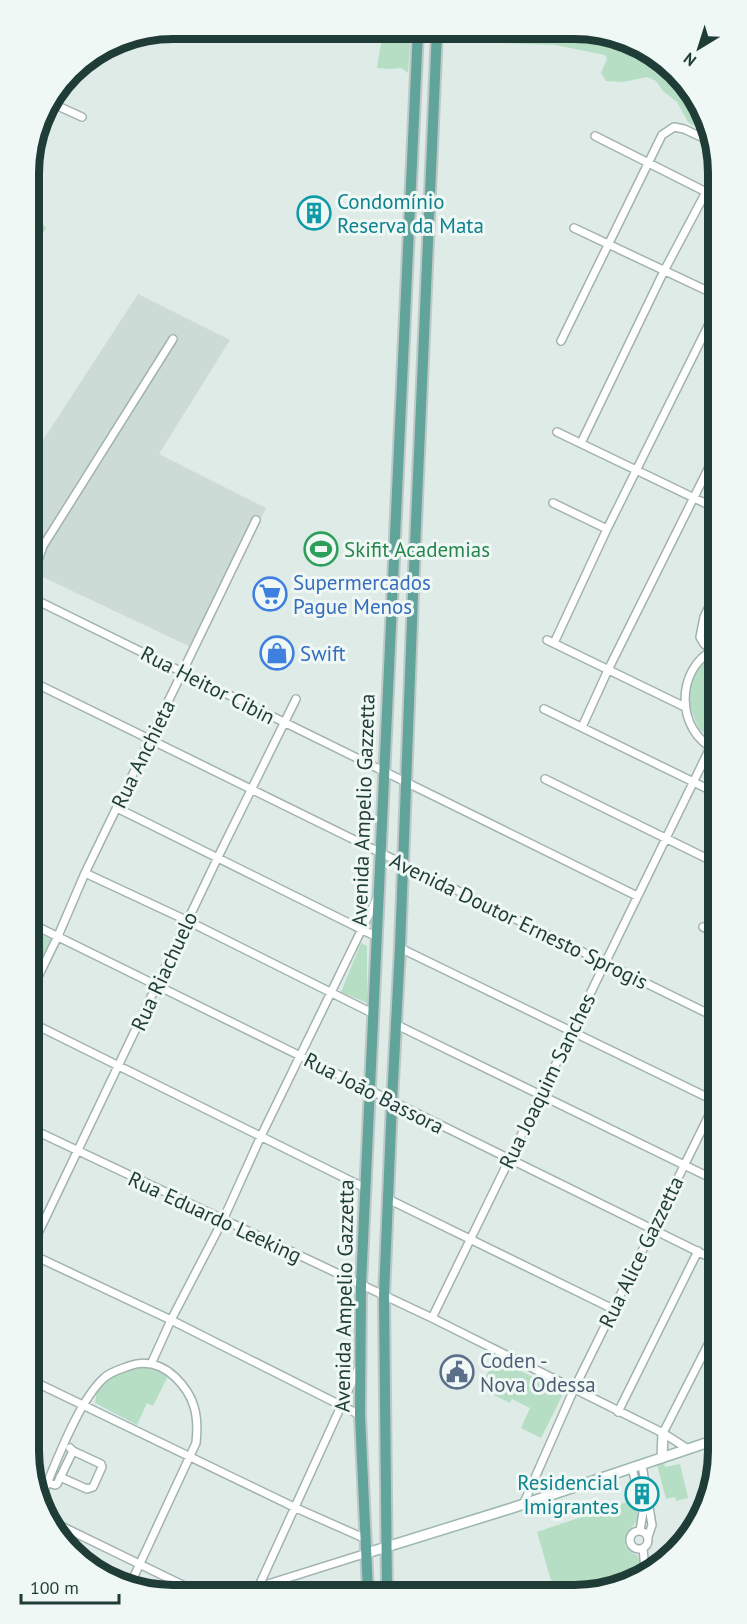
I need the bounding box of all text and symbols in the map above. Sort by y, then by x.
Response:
north arrow [669,18,729,78]
text: N [679,49,700,71]
place label: Condomínio Reserva da Mata [337,188,484,239]
building icon: Condomínio Reserva da Mata [296,195,332,231]
sports icon: Skifit Academias [303,531,339,567]
place label: Skifit Academias [344,536,490,563]
place label: Supermercados Pague Menos [293,569,431,620]
supermarket icon: Supermercados Pague Menos [252,576,288,612]
shop icon: Swift [259,635,295,671]
street label: Rua Heitor Cibin [136,640,280,730]
place label: Swift [300,640,346,667]
street label: Avenida Ampelio Gazzetta [345,693,381,927]
street label: Rua Anchieta [105,695,181,813]
street label: Avenida Doutor Ernesto Sprogis [386,847,652,995]
street label: Rua Riachuelo [125,907,203,1035]
street label: Rua Joaquim Sanches [493,989,601,1173]
street label: Rua João Bassora [300,1046,448,1140]
street label: Rua Eduardo Leeking [124,1165,306,1269]
street label: Rua Alice Gazzetta [593,1172,689,1332]
street label: Avenida Ampelio Gazzetta [328,1179,360,1413]
place label: Coden - Nova Odessa [480,1347,596,1398]
public building icon: Coden - Nova Odessa [439,1354,475,1390]
place label: Residencial Imigrantes [517,1469,619,1520]
building icon: Residencial Imigrantes [624,1476,660,1512]
scale bar [21,1567,118,1605]
text: 100 m [30,1576,79,1599]

